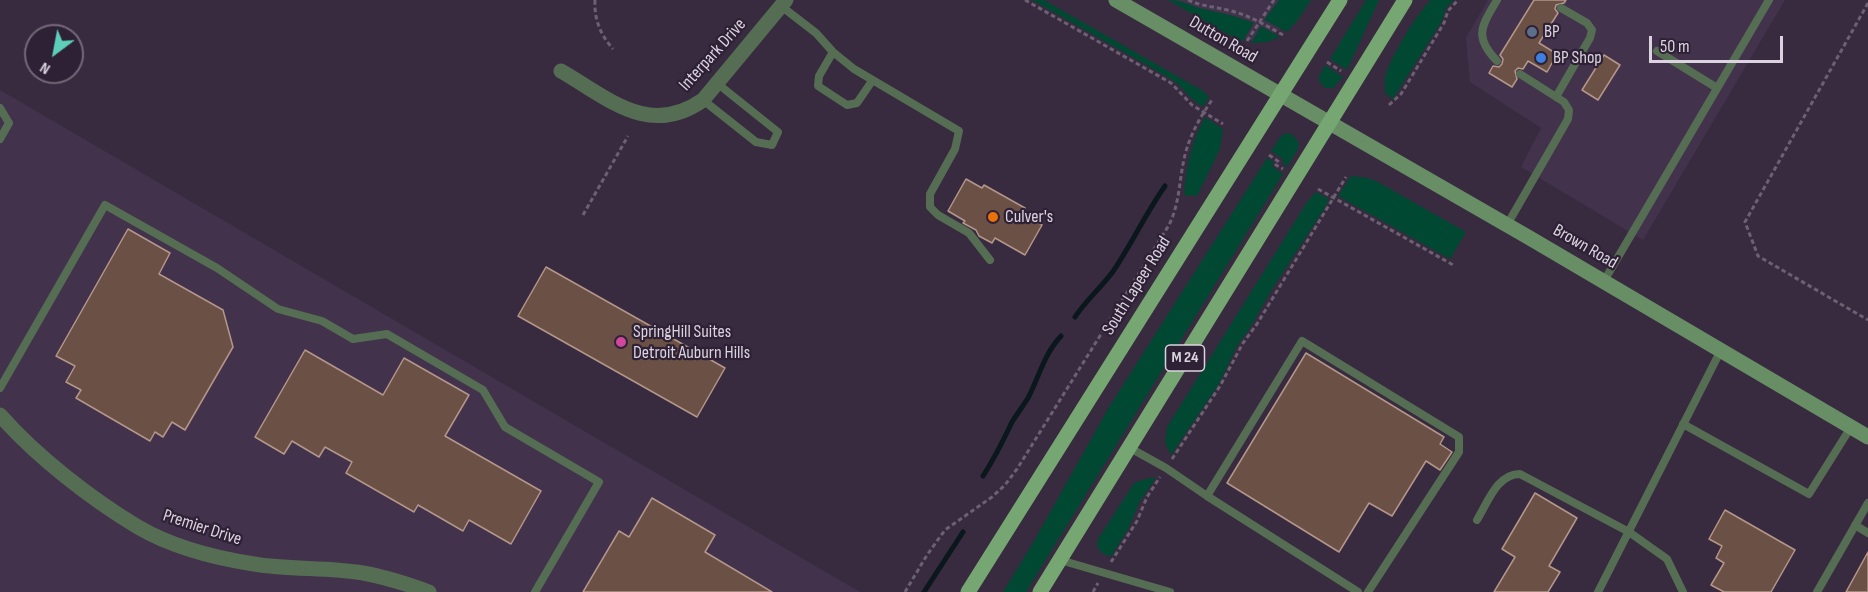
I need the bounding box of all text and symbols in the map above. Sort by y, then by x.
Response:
street label: Dutton Road [1185,12,1261,68]
street label: Interpark Drive [675,14,751,96]
place label: BP [1544,21,1560,43]
north arrow [24,24,84,84]
scale bar [1652,24,1786,62]
marker: BP [1525,25,1539,39]
text: 50 m [1660,36,1690,57]
place label: BP Shop [1553,47,1602,69]
marker: BP Shop [1534,51,1548,65]
text: N [37,58,54,78]
place label: Culver's [1005,206,1053,228]
marker: Culver's [986,210,1000,224]
street label: Brown Road [1549,220,1621,274]
street label: South Lapeer Road [1098,233,1176,339]
place label: SpringHill Suites Detroit Auburn Hills [633,321,750,364]
marker: SpringHill Suites Detroit Auburn Hills [614,335,628,349]
road number: M 24 [1166,345,1204,371]
street label: Premier Drive [160,505,244,551]

